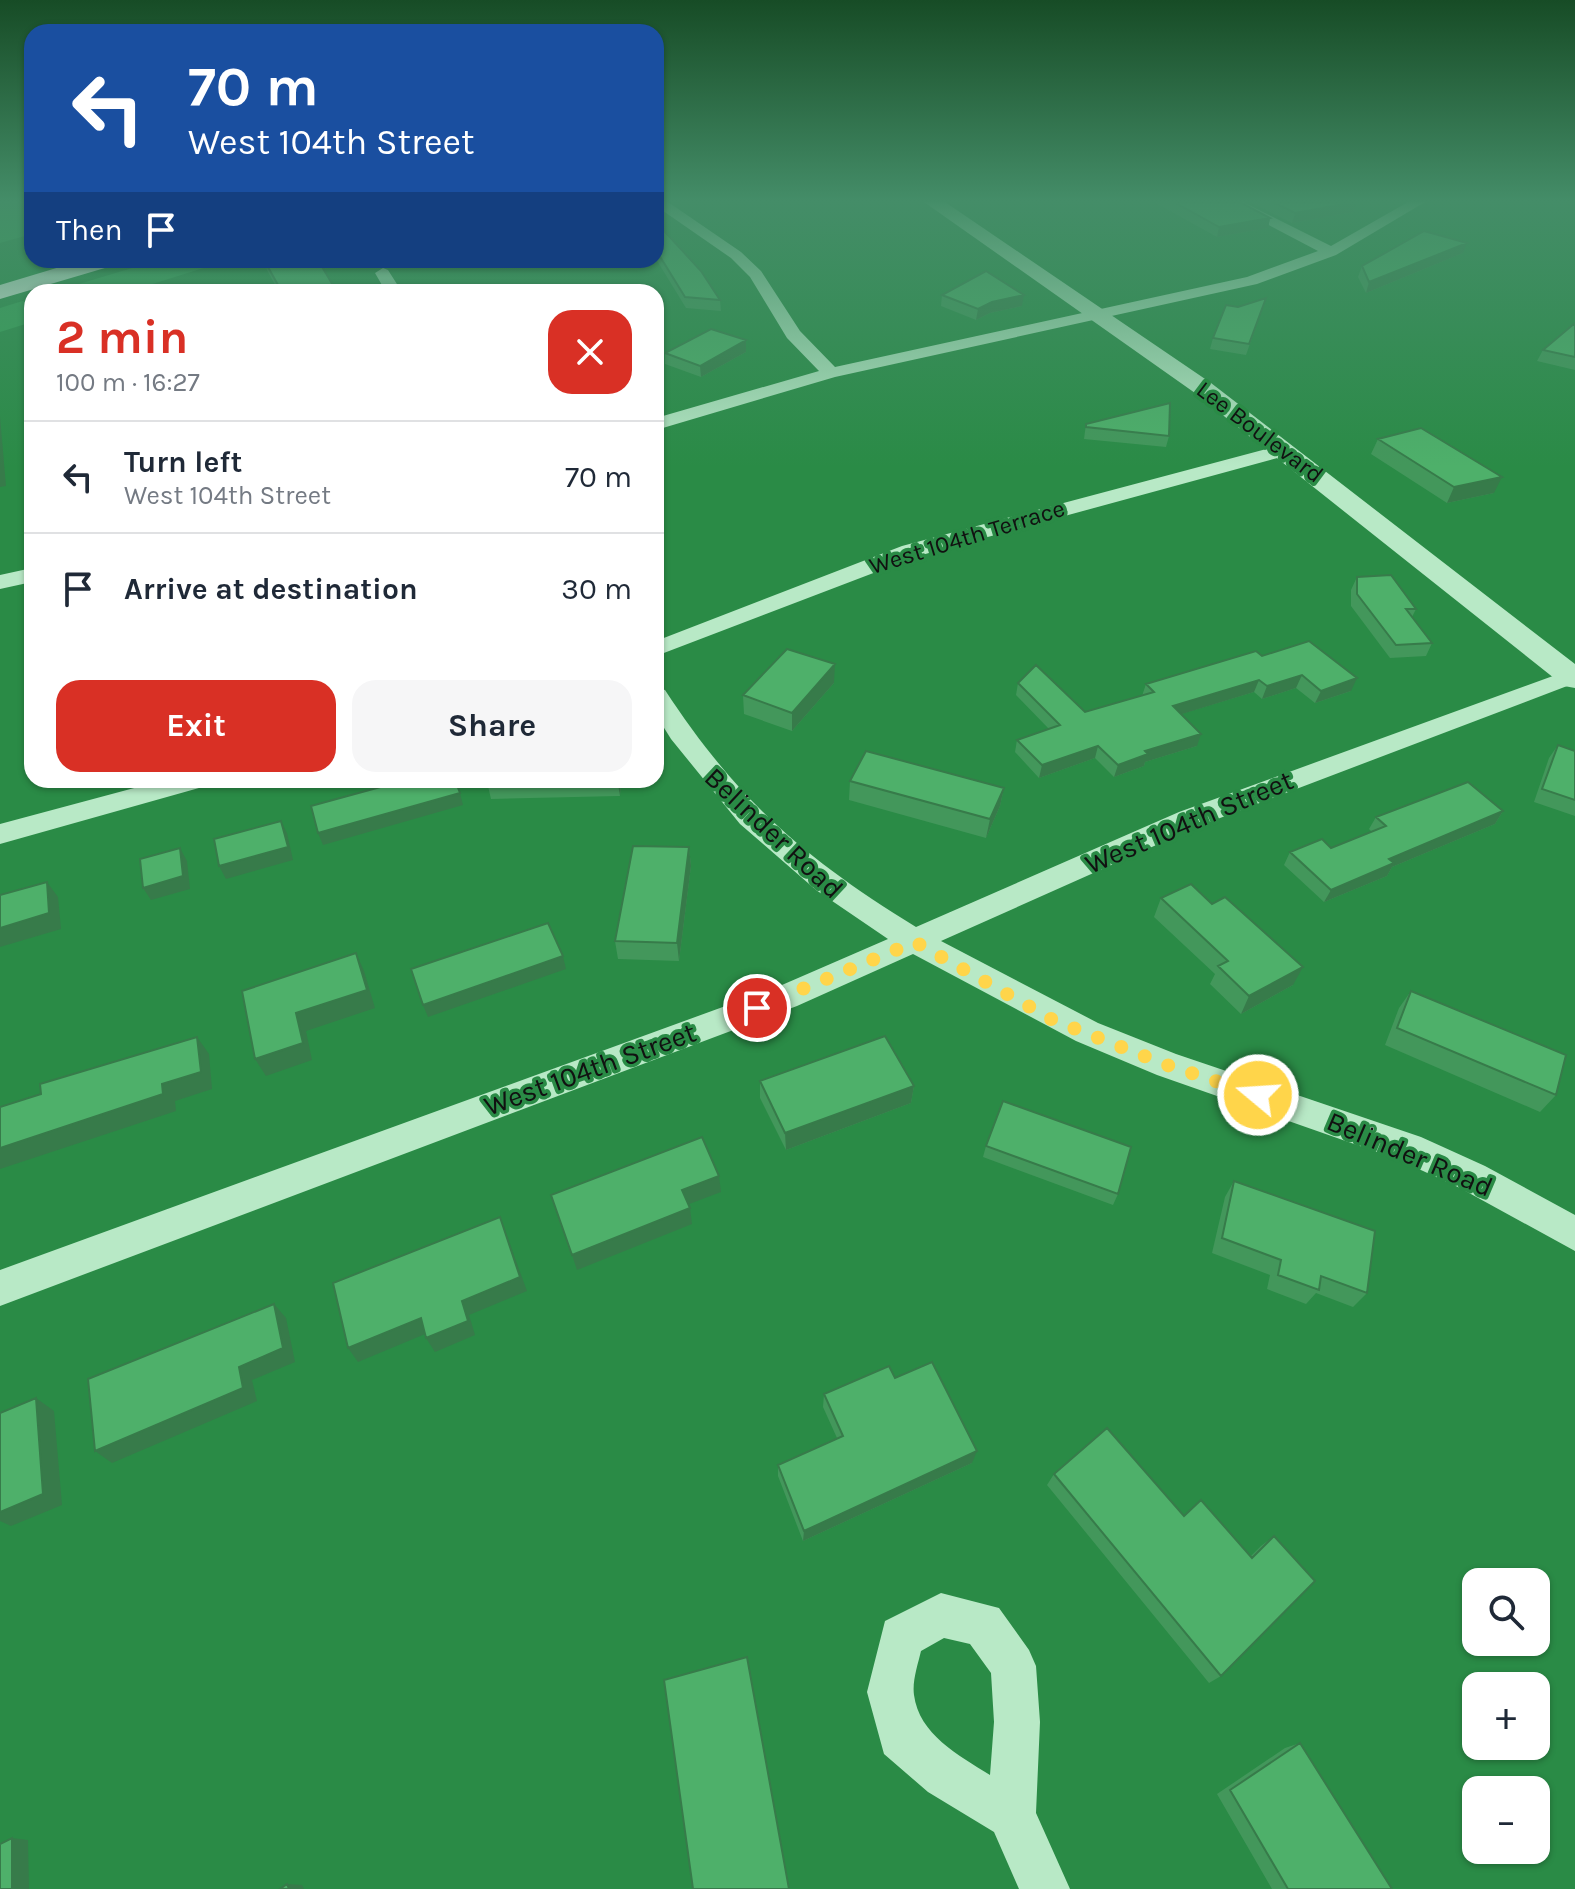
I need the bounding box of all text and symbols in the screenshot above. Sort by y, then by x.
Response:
text: 70 m [188,54,319,119]
icon: left [56,56,160,160]
text: West 104th Street [188,121,475,163]
icon: arrive [139,208,183,252]
text: Then [56,212,123,248]
text: 2 min [56,309,188,365]
button: close [548,310,632,394]
text: 100 m · 16:27 [56,367,200,398]
street label: Lee Boulevard [1191,375,1329,489]
text: Turn left [124,444,242,480]
icon: left [56,455,100,499]
text: 70 m [565,459,632,495]
text: West 104th Street [124,480,331,511]
street label: West 104th Terrace [866,494,1068,580]
icon: arrive [56,567,100,611]
text: Arrive at destination [124,571,418,607]
text: 30 m [561,571,632,607]
button: Exit [56,680,336,772]
button: Share [352,680,632,772]
street label: Belinder Road [698,761,850,905]
street label: West 104th Street [1080,763,1298,881]
pin [723,974,791,1042]
icon: arrive [735,986,779,1030]
street label: West 104th Street [480,1015,700,1123]
position arrow [1216,1053,1300,1137]
street label: Belinder Road [1322,1104,1498,1204]
map controls [1462,1568,1550,1864]
button: search [1462,1568,1550,1656]
button: + [1462,1672,1550,1760]
button: − [1462,1776,1550,1864]

